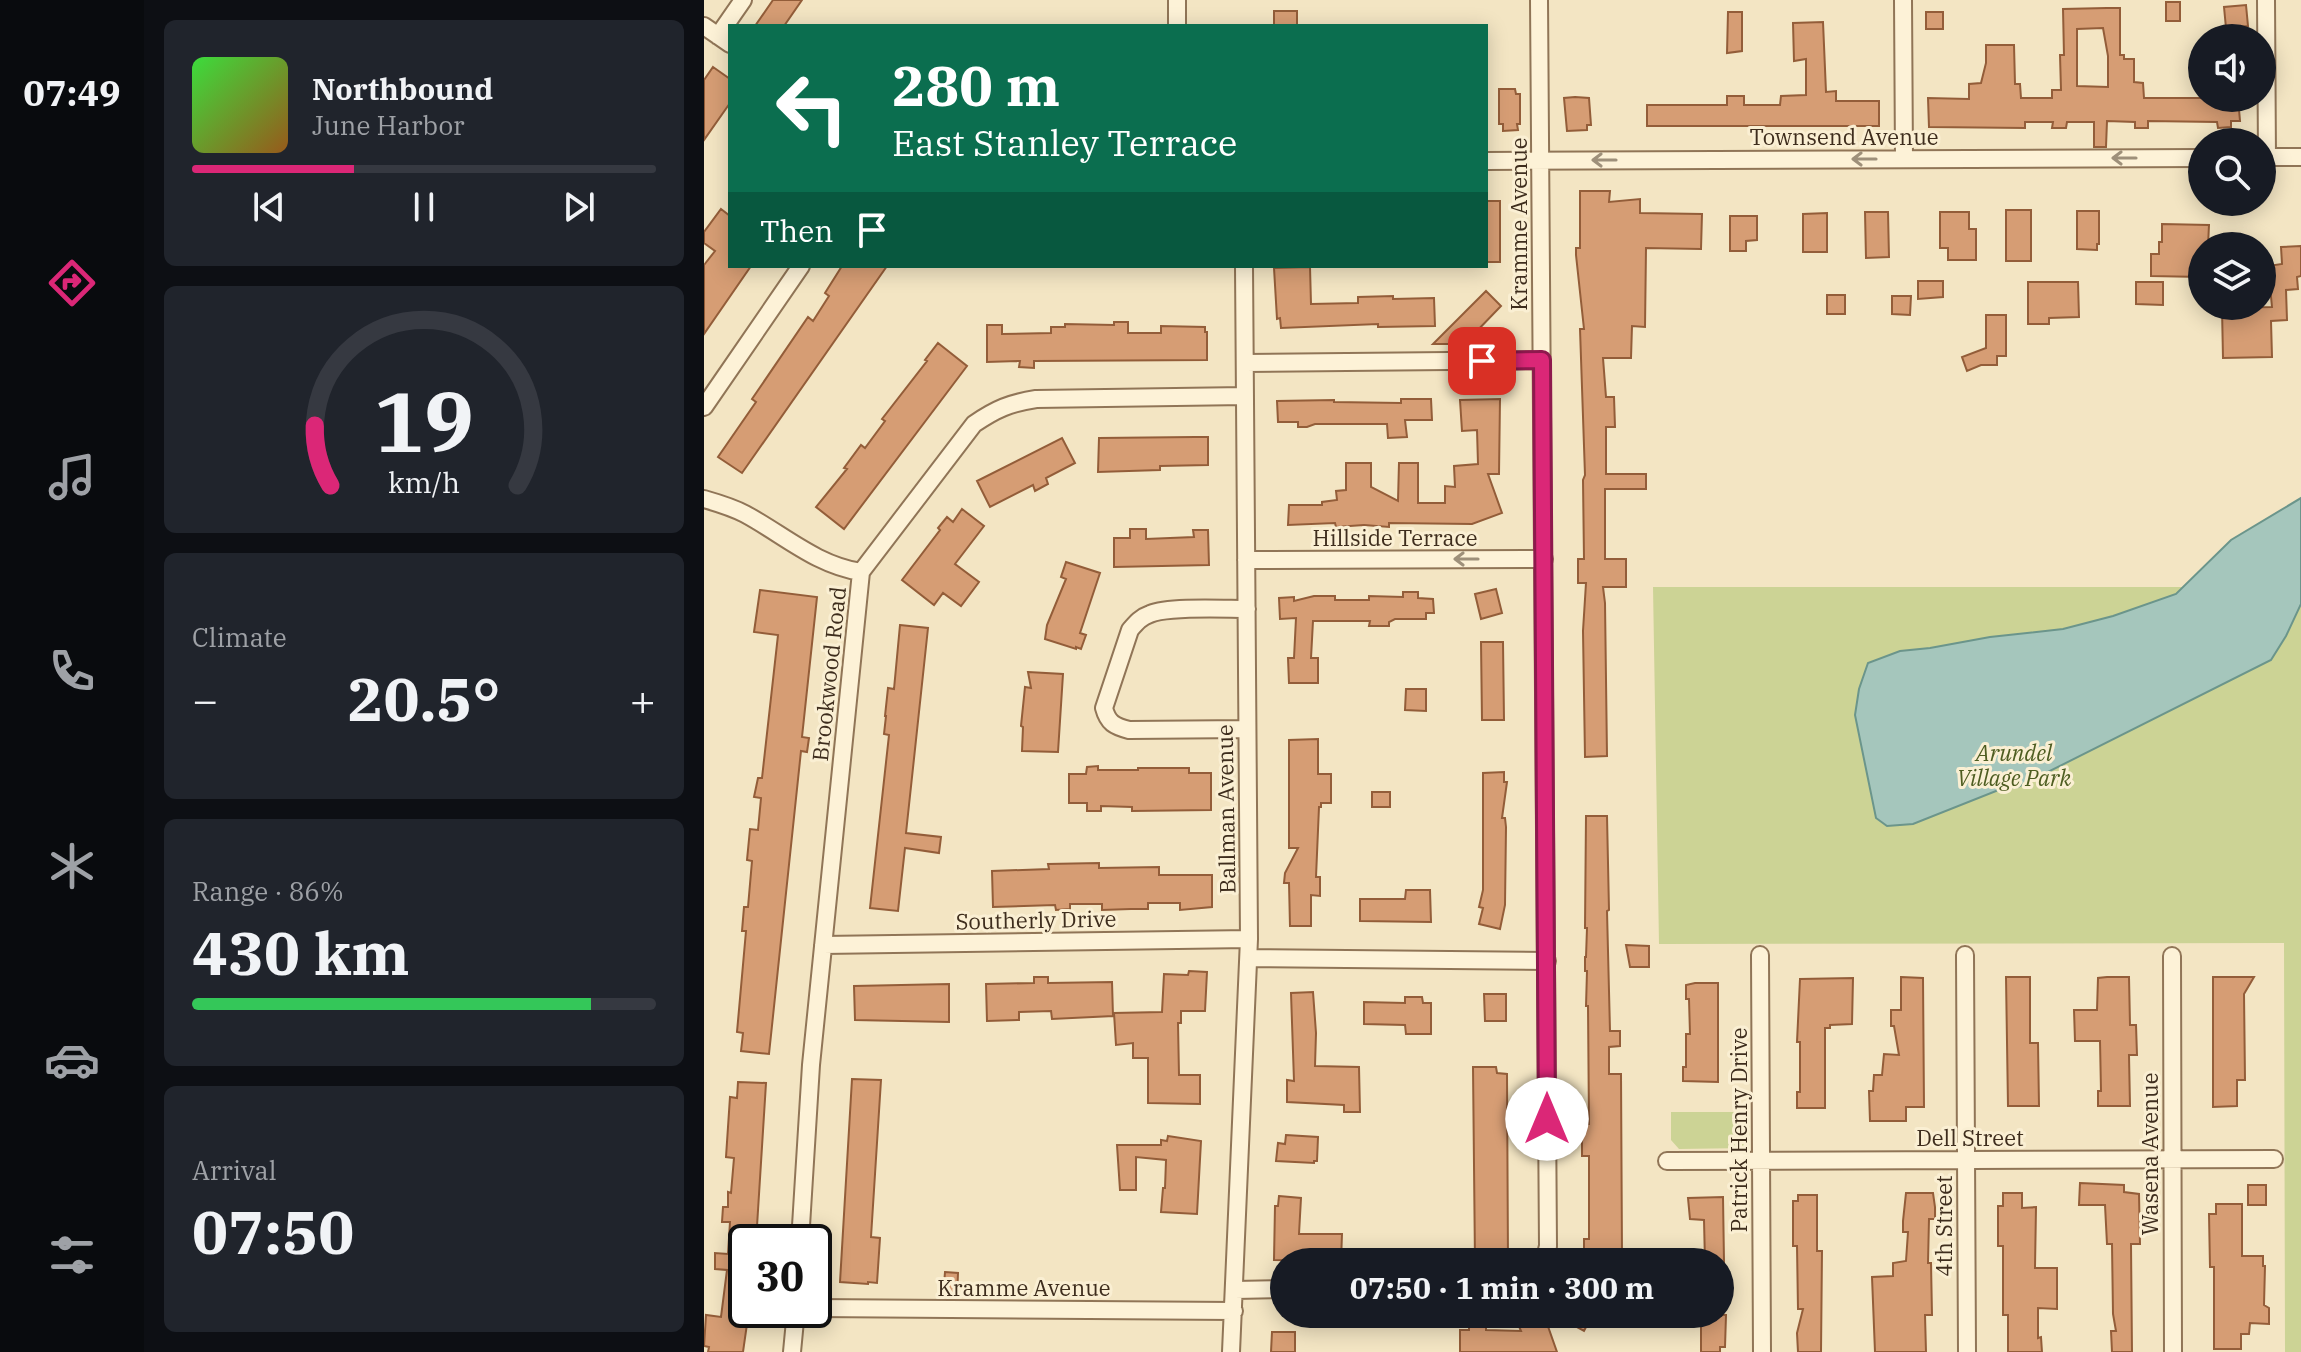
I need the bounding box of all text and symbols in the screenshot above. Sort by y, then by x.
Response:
map controls [2188,24,2276,320]
button: sound [2188,24,2276,112]
text: 280 m [892,49,1060,121]
icon: left [760,56,864,160]
text: 07:49 [23,69,121,116]
text: Northbound [312,69,493,108]
text: June Harbor [312,108,465,142]
text: East Stanley Terrace [892,119,1237,166]
street label: Townsend Avenue [1749,122,1939,151]
button: search [2188,128,2276,216]
street label: Kramme Avenue [1504,137,1533,311]
one-way arrow [2111,150,2138,166]
one-way arrow [1851,151,1878,167]
one-way arrow [1591,152,1618,168]
icon: previous [247,185,291,229]
icon: pause [402,185,446,229]
icon: next [557,185,601,229]
icon: arrive [850,208,894,252]
text: Then [760,211,834,250]
button: layers [2188,232,2276,320]
icon: directions [44,255,100,311]
pin [1448,327,1516,395]
icon: arrive [1460,339,1504,383]
text: 19 [374,366,474,474]
icon: music [44,449,100,505]
text: km/h [388,464,460,501]
street label: Hillside Terrace [1313,523,1477,552]
one-way arrow [1453,552,1480,567]
street label: Brookwood Road [805,585,852,763]
text: Climate [192,620,287,654]
icon: phone [44,643,100,699]
text: 20.5° [347,659,501,738]
text: − [192,671,218,728]
text: + [630,671,656,728]
street label: Ballman Avenue [1210,724,1241,894]
park label: Arundel Village Park [1957,738,2072,792]
icon: climate [44,838,100,894]
text: Range · 86% [192,874,344,908]
street label: Southerly Drive [955,904,1117,935]
text: 430 km [192,913,410,992]
street label: Patrick Henry Drive [1724,1028,1753,1232]
icon: car [44,1032,100,1088]
street label: Wasena Avenue [2135,1072,2164,1236]
position arrow [1505,1077,1589,1161]
street label: Dell Street [1916,1123,2024,1152]
text: Arrival [192,1153,277,1187]
street label: 4th Street [1929,1175,1958,1277]
text: 07:50 [192,1192,354,1271]
speed limit sign: 30 [728,1224,832,1328]
icon: filters [44,1227,100,1283]
text: 07:50 · 1 min · 300 m [1350,1268,1654,1307]
street label: Kramme Avenue [937,1273,1111,1302]

